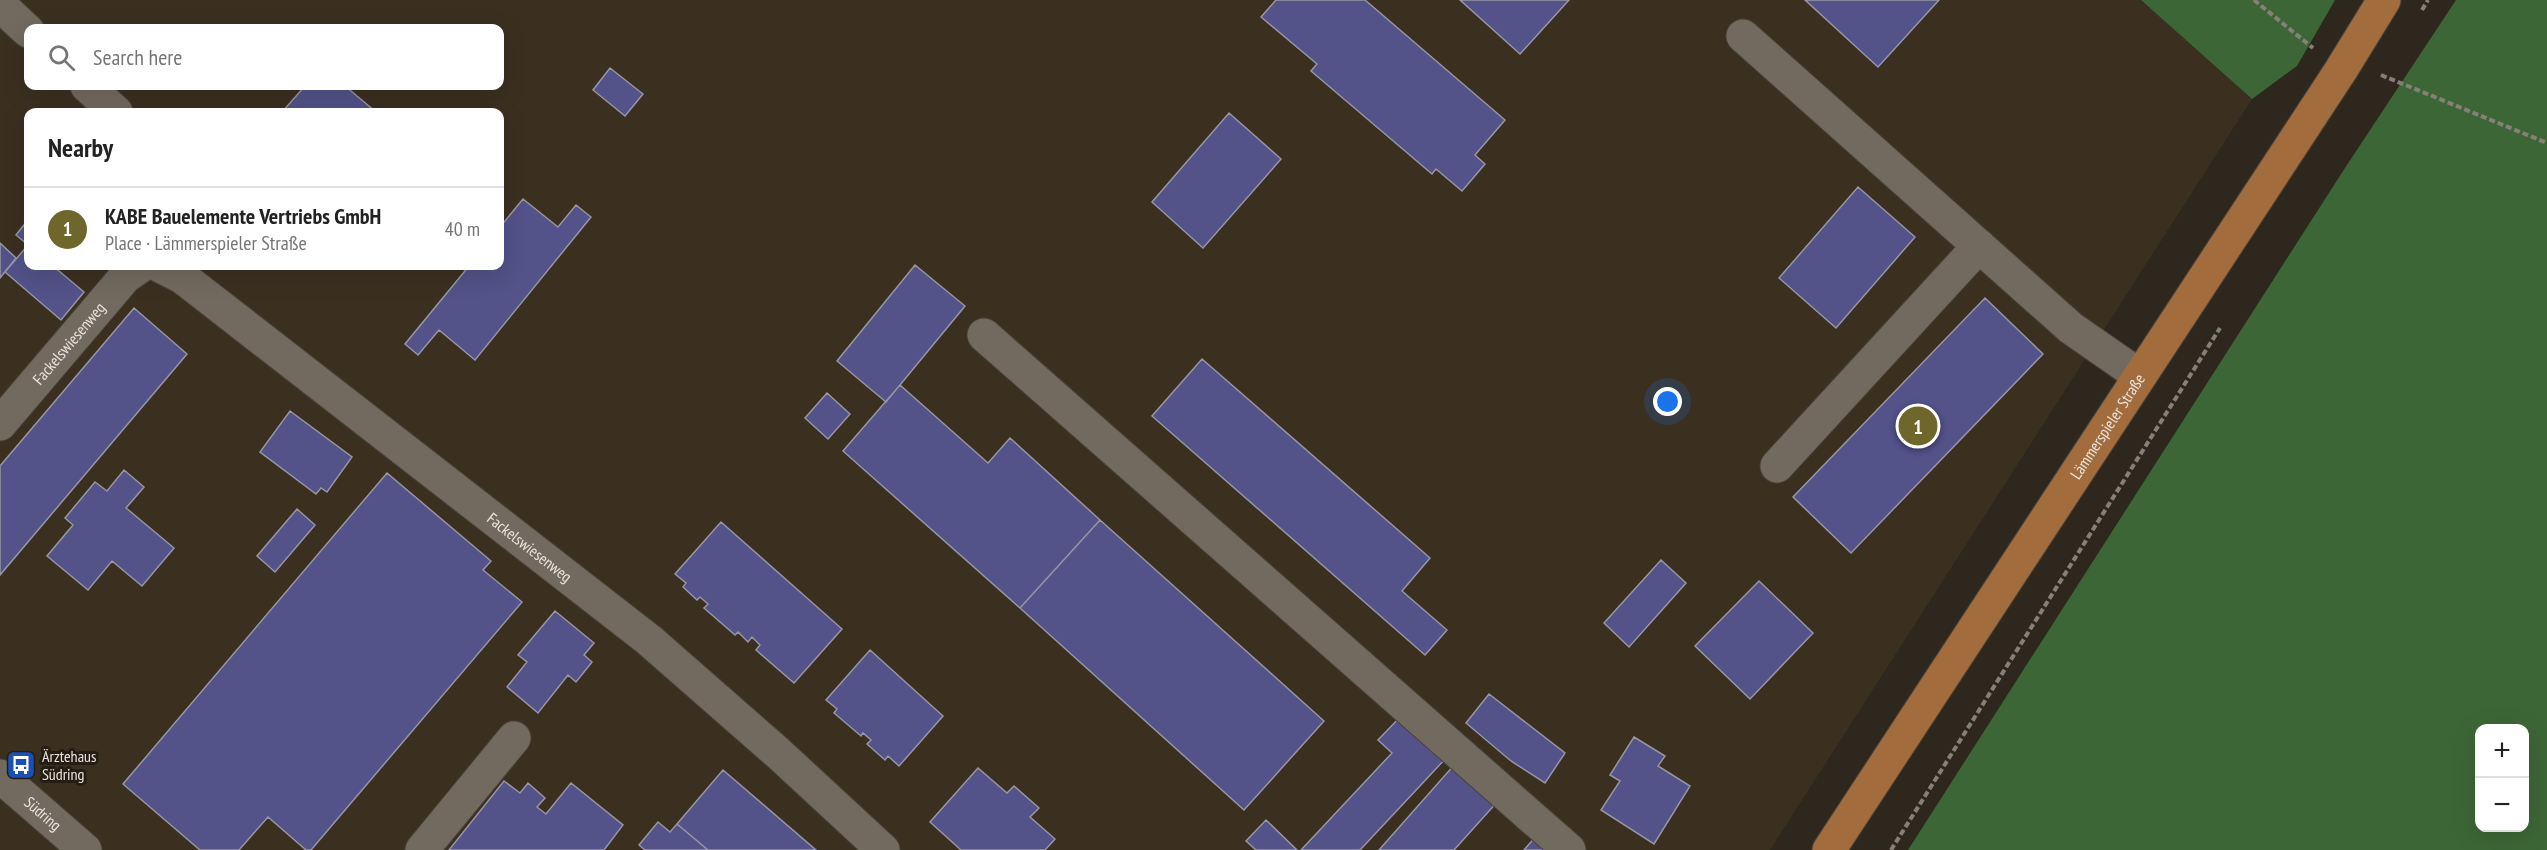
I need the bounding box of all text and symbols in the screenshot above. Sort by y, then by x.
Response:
search box [24,24,504,90]
icon: search [45,41,78,74]
text: Search here [93,43,182,71]
text: Nearby [48,131,113,164]
text: KABE Bauelemente Vertriebs GmbH [105,202,381,230]
text: 1 [63,216,72,242]
text: 40 m [445,216,480,242]
text: Place · Lämmerspieler Straße [105,230,307,256]
street label: Fackelswiesenweg [28,298,109,389]
street label: Lämmerspieler Straße [2065,370,2149,483]
your location [1653,387,1682,416]
pin: 1 [1898,404,1938,448]
street label: Fackelswiesenweg [483,508,576,586]
map controls [2475,724,2529,832]
button: + [2475,724,2529,778]
place label: Ärztehaus Südring [42,746,96,784]
bus stop icon: Ärztehaus Südring [5,749,37,781]
button: − [2475,778,2529,832]
street label: Südring [20,792,66,835]

